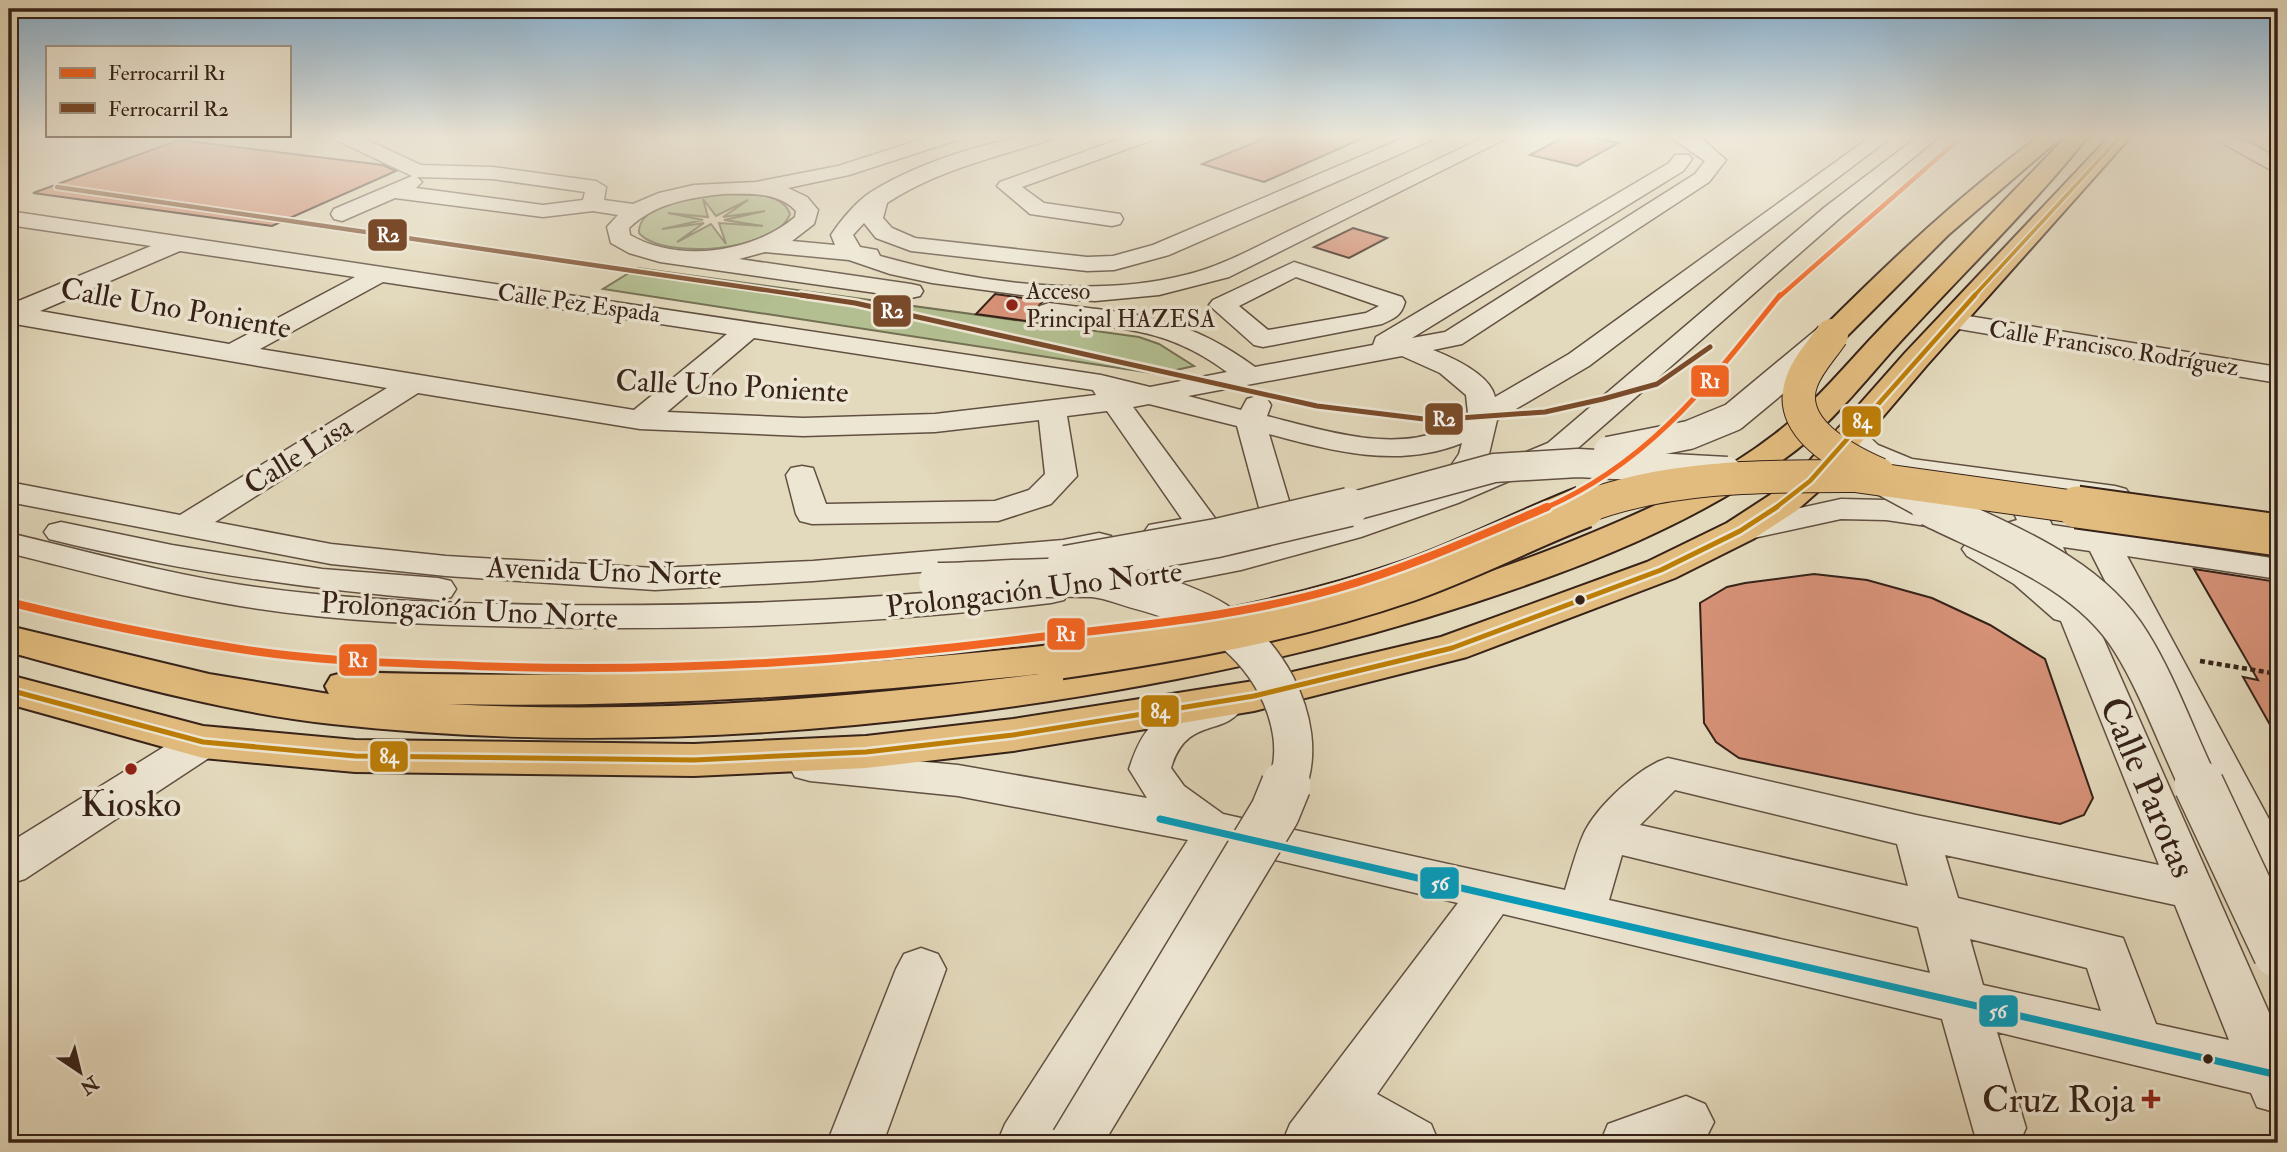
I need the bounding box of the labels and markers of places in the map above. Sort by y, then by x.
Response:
place label: Acceso Principal HAZESA [1025,276,1215,335]
marker: Acceso Principal HAZESA [1004,297,1020,313]
unlabelled marker [1573,593,1587,607]
marker: Kiosko [123,761,139,777]
place label: Kiosko [81,781,181,828]
unlabelled marker [2201,1052,2215,1066]
place label: Cruz Roja [1982,1077,2136,1124]
marker: Cruz Roja [2141,1089,2161,1109]

